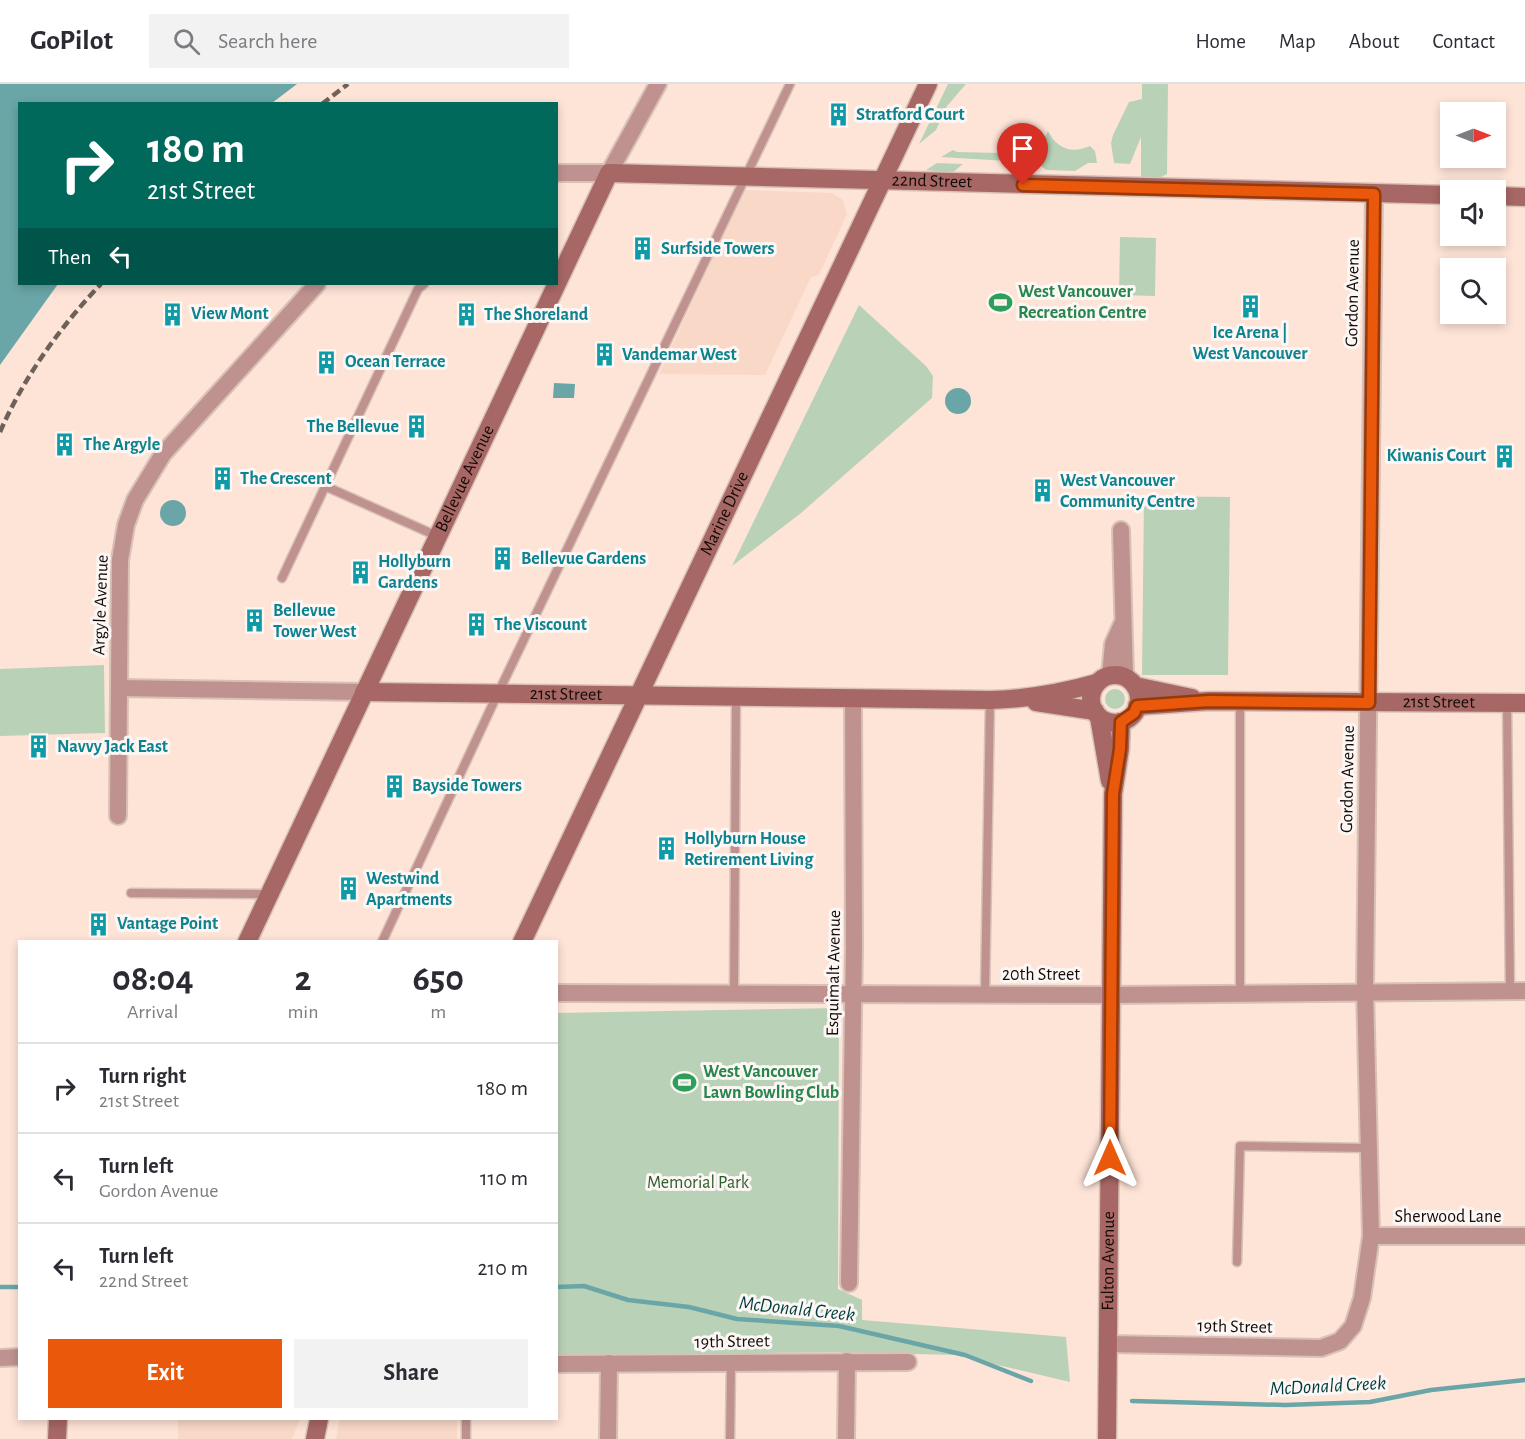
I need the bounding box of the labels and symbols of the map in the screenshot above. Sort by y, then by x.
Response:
building icon: Stratford Court [825,102,851,128]
north arrow [1440,102,1506,168]
place label: Stratford Court [856,106,964,124]
pin [997,123,1048,185]
street label: 22nd Street [892,171,973,192]
building icon: Surfside Towers [630,236,656,262]
street label: Gordon Avenue [1343,239,1363,347]
place label: Surfside Towers [661,240,774,258]
place label: West Vancouver Recreation Centre [1018,283,1146,322]
sports icon: West Vancouver Recreation Centre [987,289,1013,315]
building icon: Ice Arena | West Vancouver [1237,294,1263,320]
building icon: View Mont [160,301,186,327]
building icon: The Shoreland [453,302,479,328]
place label: View Mont [191,305,269,323]
place label: The Shoreland [484,306,589,324]
place label: Ice Arena | West Vancouver [1193,322,1308,363]
building icon: Vandemar West [591,342,617,368]
place label: Vandemar West [622,346,737,364]
building icon: Ocean Terrace [314,349,340,375]
place label: Ocean Terrace [345,353,446,371]
building icon: The Bellevue [404,414,430,440]
place label: The Bellevue [306,418,399,436]
street label: Bellevue Avenue [432,423,498,535]
building icon: The Argyle [52,432,78,458]
place label: The Argyle [83,436,160,454]
building icon: Kiwanis Court [1491,443,1517,469]
place label: Kiwanis Court [1386,447,1486,465]
building icon: The Crescent [209,466,235,492]
street label: Marine Drive [697,469,752,558]
place label: The Crescent [240,470,332,488]
place label: West Vancouver Community Centre [1060,472,1195,511]
building icon: West Vancouver Community Centre [1029,478,1055,504]
building icon: Bellevue Gardens [490,546,516,572]
place label: Bellevue Gardens [521,550,646,568]
place label: Hollyburn Gardens [378,553,451,592]
street label: Argyle Avenue [90,554,112,656]
building icon: Hollyburn Gardens [347,559,373,585]
place label: Bellevue Tower West [273,602,356,641]
building icon: Bellevue Tower West [242,608,268,634]
building icon: The Viscount [463,612,489,638]
place label: The Viscount [494,616,587,634]
street label: 21st Street [530,685,602,704]
street label: 21st Street [1403,693,1475,712]
street label: Gordon Avenue [1338,725,1358,833]
building icon: Navvy Jack East [26,734,52,760]
place label: Navvy Jack East [57,738,168,756]
building icon: Bayside Towers [381,773,407,799]
place label: Bayside Towers [412,777,522,795]
place label: Hollyburn House Retirement Living [684,830,814,869]
building icon: Hollyburn House Retirement Living [653,836,679,862]
place label: Westwind Apartments [366,870,452,909]
building icon: Westwind Apartments [335,876,361,902]
street label: Esquimalt Avenue [824,910,844,1036]
building icon: Vantage Point [86,911,112,937]
place label: Vantage Point [117,915,218,933]
street label: 20th Street [1002,966,1080,984]
place label: West Vancouver Lawn Bowling Club [703,1063,839,1102]
sports icon: West Vancouver Lawn Bowling Club [672,1069,698,1095]
position arrow [1078,1126,1142,1190]
park label: Memorial Park [647,1174,750,1192]
street label: Sherwood Lane [1394,1208,1502,1226]
street label: Fulton Avenue [1099,1211,1118,1311]
water label: McDonald Creek [738,1293,856,1325]
street label: 19th Street [1197,1317,1273,1337]
street label: 19th Street [694,1332,770,1352]
water label: McDonald Creek [1269,1373,1387,1399]

